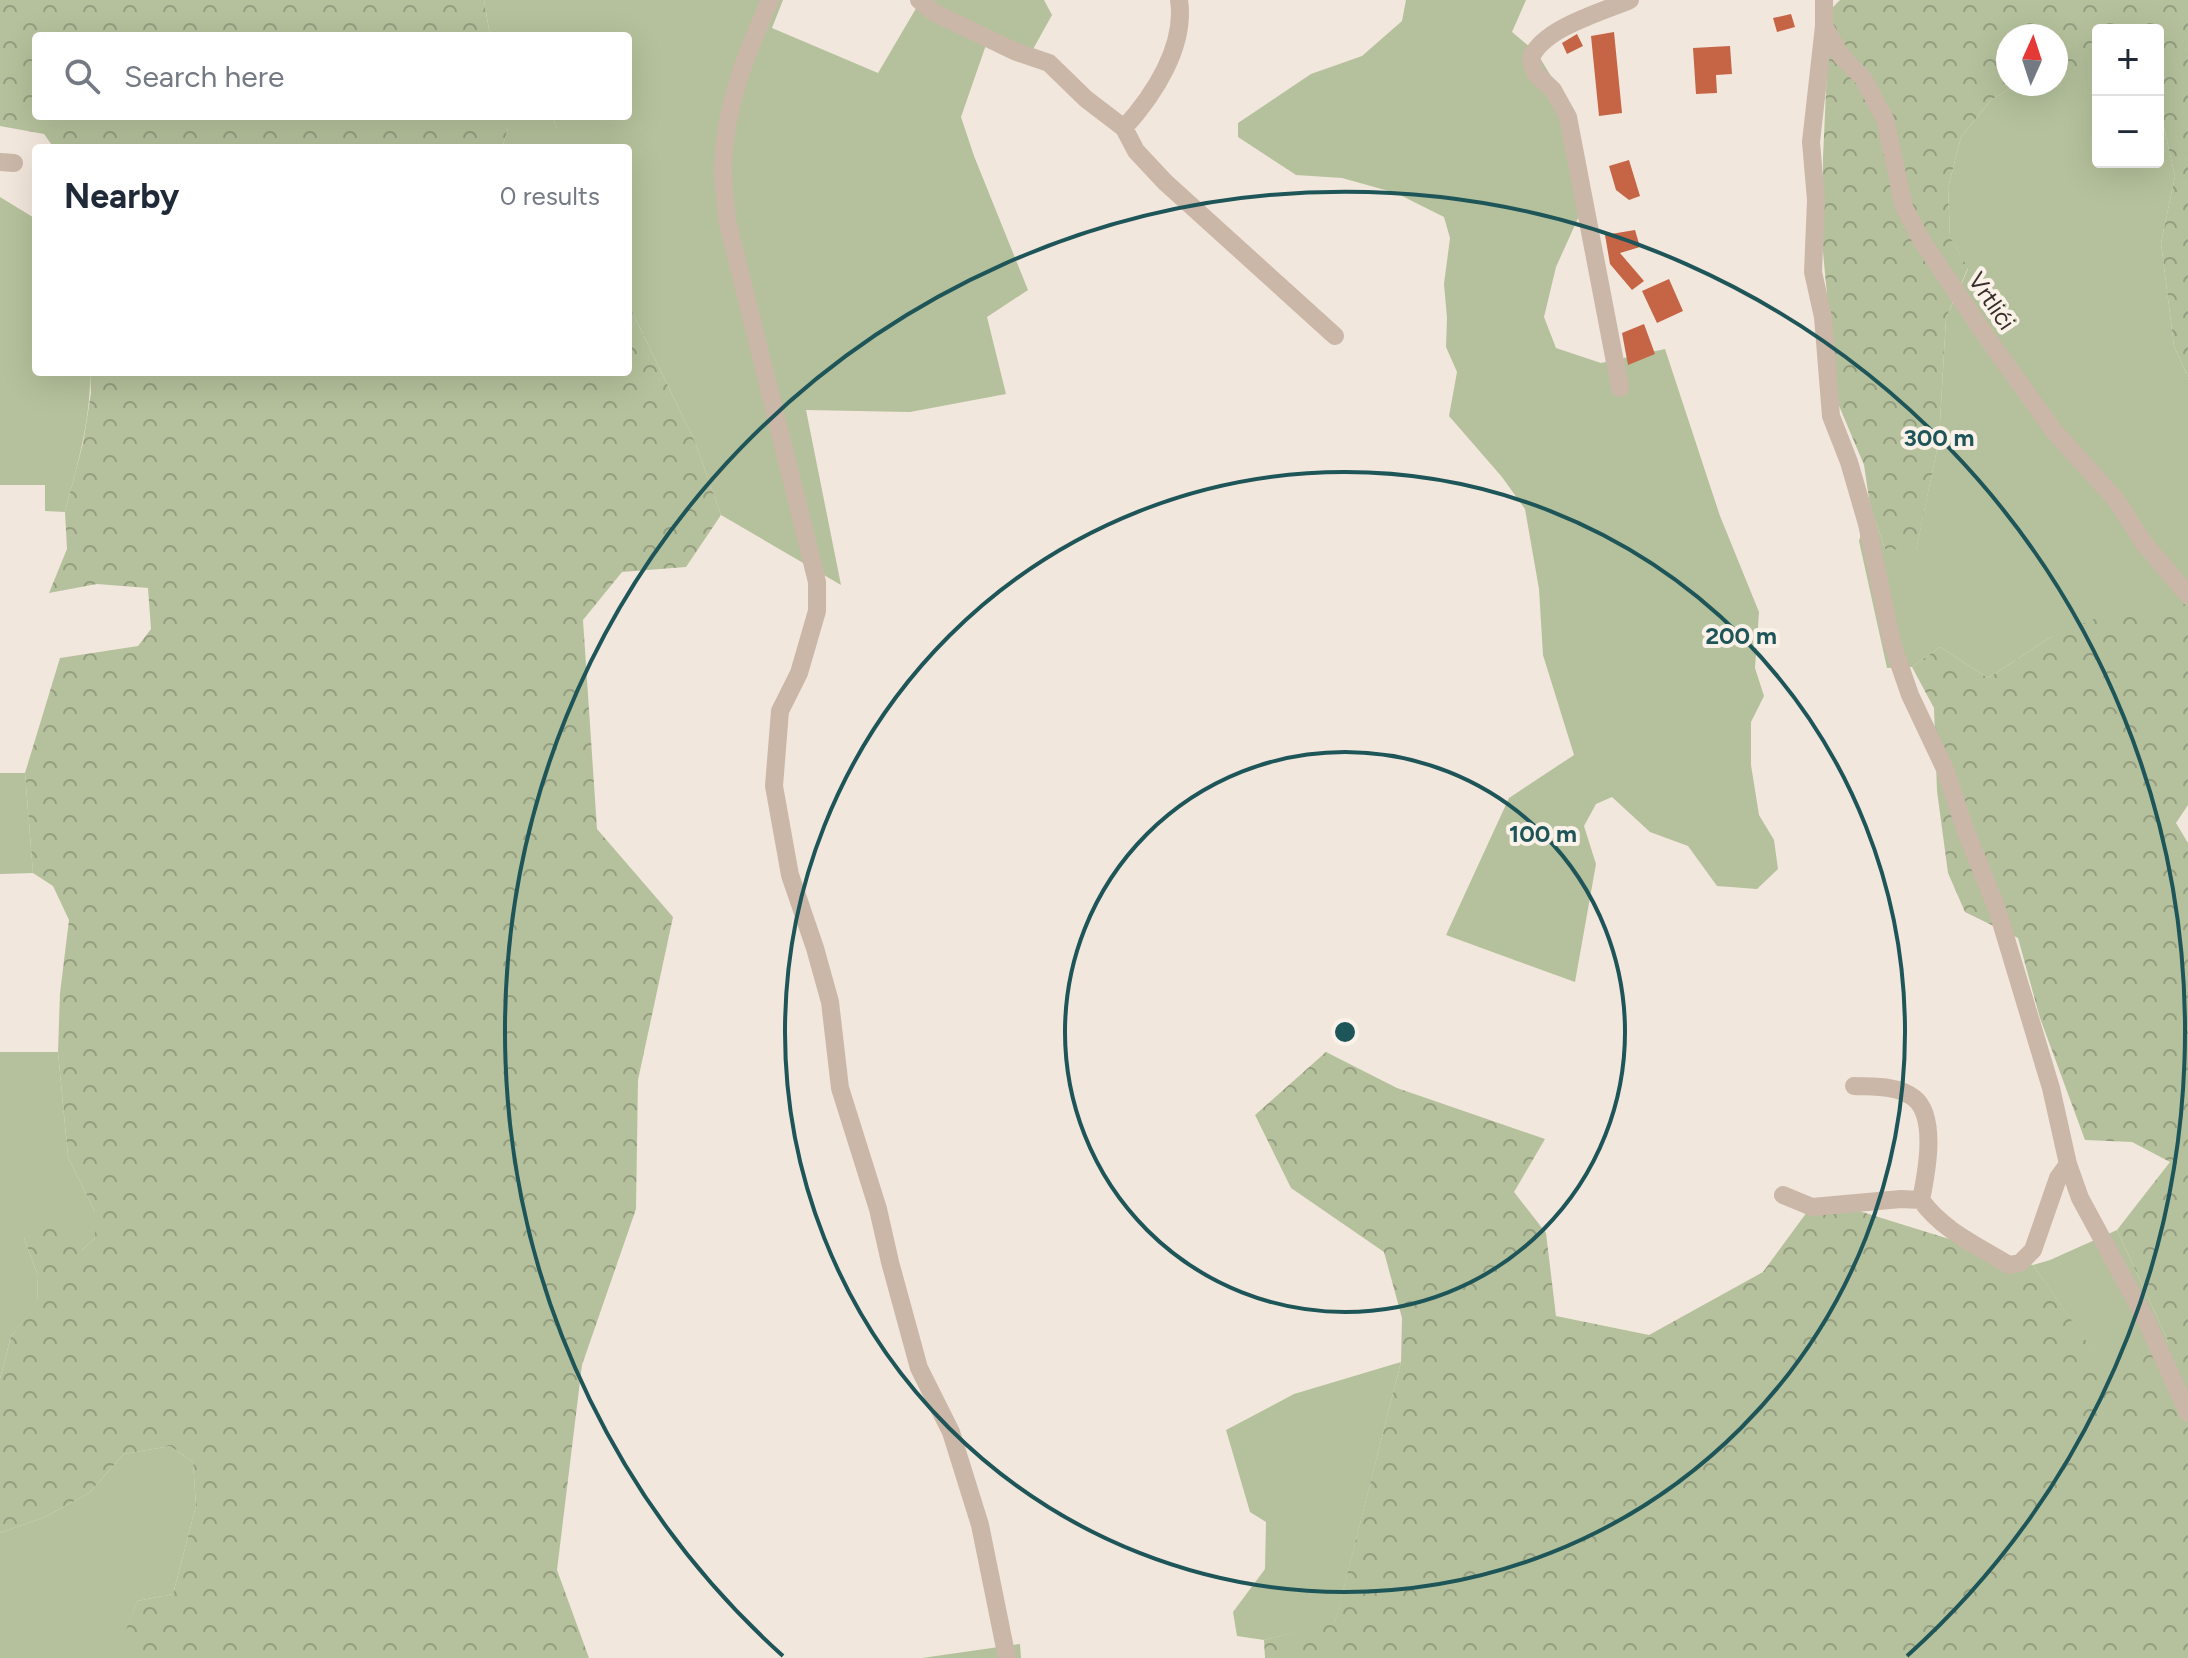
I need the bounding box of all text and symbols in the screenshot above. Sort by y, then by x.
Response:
north arrow [1996,24,2068,96]
map controls [2092,24,2164,168]
button: + [2092,24,2164,96]
search box [32,32,632,120]
icon: search [60,54,104,98]
text: Search here [124,58,284,95]
button: − [2092,96,2164,168]
text: Nearby [64,176,179,217]
text: 0 results [500,180,600,212]
street label: Vrtlići [1962,267,2022,335]
text: 300 m [1903,423,1975,452]
text: 200 m [1705,621,1777,650]
text: 100 m [1509,819,1577,848]
centre of rings [1331,1018,1359,1046]

